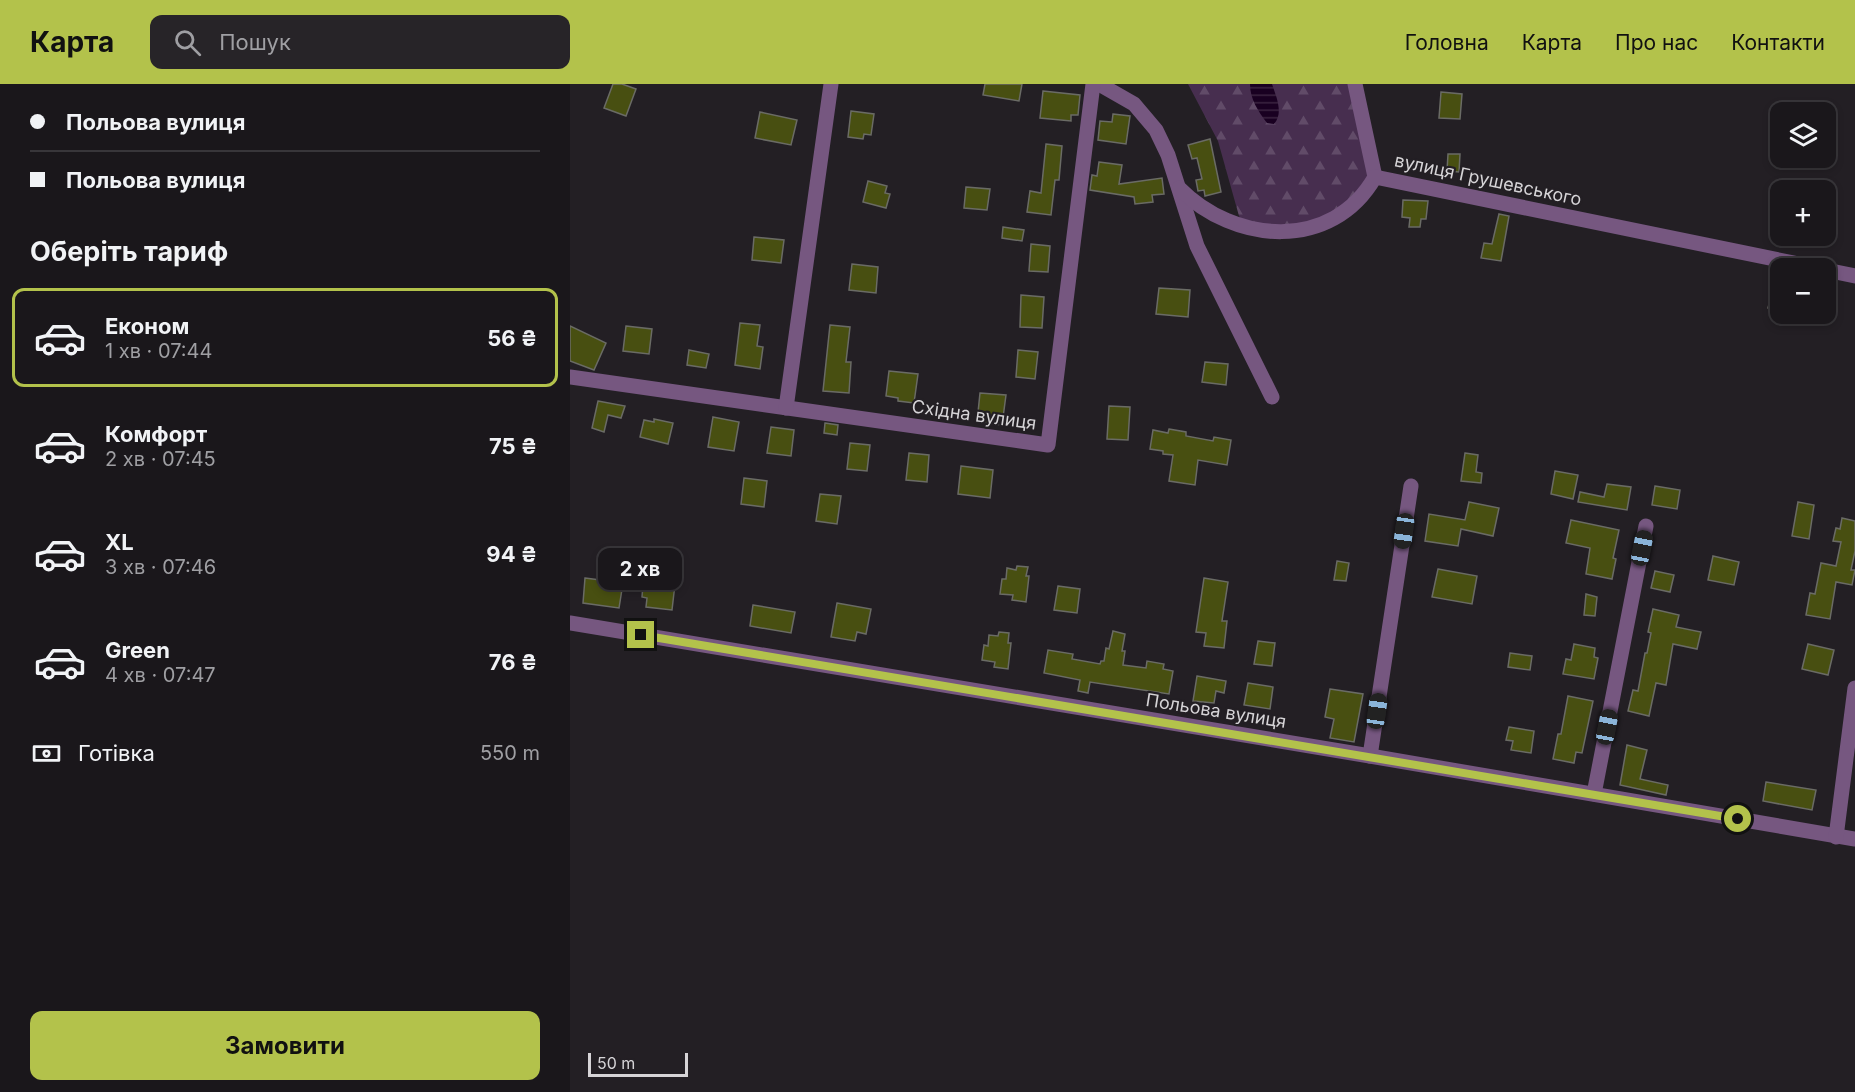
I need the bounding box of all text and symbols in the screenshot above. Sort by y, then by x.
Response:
search box [150,15,570,69]
text: Карта [30,25,114,59]
icon: search [171,26,204,59]
text: Пошук [219,29,291,55]
text: Головна [1405,30,1489,55]
text: Карта [1522,30,1582,55]
text: Про нас [1615,30,1698,55]
text: Контакти [1731,30,1825,55]
map controls [1770,102,1836,324]
button: layers [1770,102,1836,168]
text: Польова вулиця [66,109,245,135]
street label: вулиця Грушевського [1393,149,1584,210]
text: Польова вулиця [66,167,245,193]
button: + [1770,180,1836,246]
text: Оберіть тариф [30,235,228,268]
button: − [1770,258,1836,324]
icon: car [33,311,87,365]
text: Економ [105,313,189,339]
text: 56 ₴ [487,325,537,351]
text: 1 хв · 07:44 [105,339,212,363]
street label: Східна вулиця [910,395,1038,434]
icon: car [33,419,87,473]
text: Комфорт [105,421,207,447]
text: 75 ₴ [489,433,537,459]
text: 2 хв · 07:45 [105,447,216,471]
car [1393,512,1415,550]
icon: car [33,527,87,581]
text: XL [105,529,134,555]
car [1630,529,1654,567]
text: 94 ₴ [486,541,537,567]
callout: 2 хв [599,548,683,590]
text: 3 хв · 07:46 [105,555,216,579]
text: 2 хв [620,557,660,581]
route end [627,621,654,648]
icon: car [33,635,87,689]
text: Green [105,637,170,663]
text: 76 ₴ [489,649,537,675]
text: 4 хв · 07:47 [105,663,216,687]
street label: Польова вулиця [1144,689,1288,732]
car [1366,692,1388,730]
car [1595,708,1619,746]
icon: cash [30,737,63,770]
text: Готівка [78,740,155,766]
text: 550 m [480,741,540,765]
route start [1724,805,1751,832]
button: Замовити [30,1011,540,1080]
scale bar [588,1050,688,1078]
text: 50 m [597,1053,635,1073]

